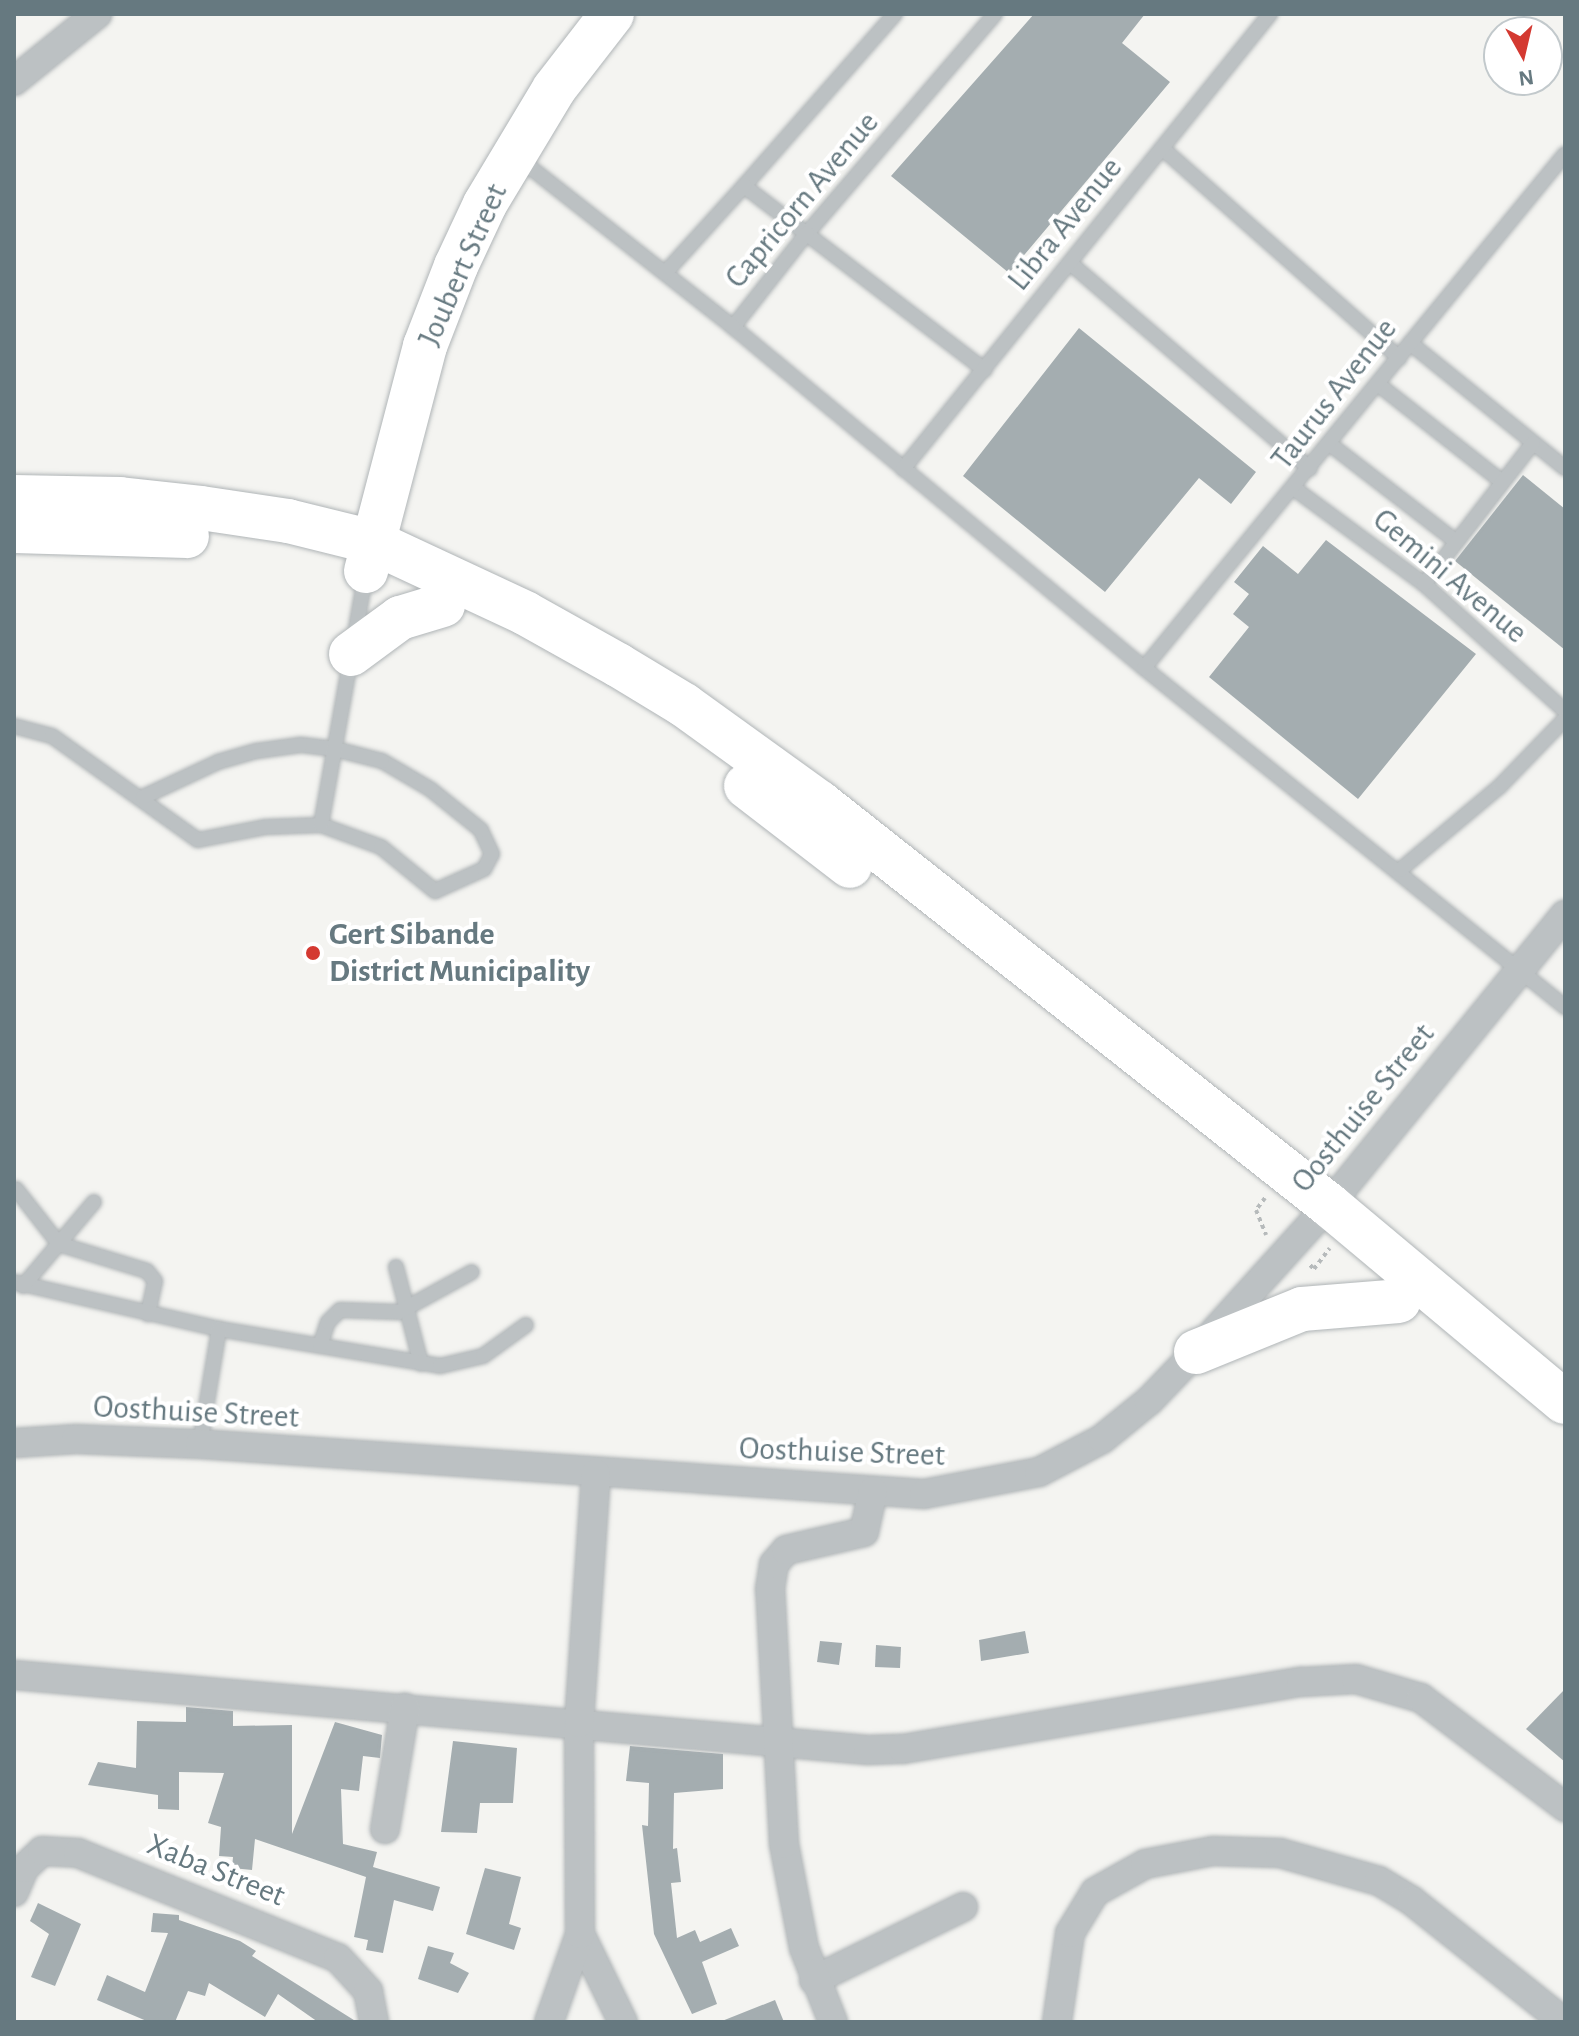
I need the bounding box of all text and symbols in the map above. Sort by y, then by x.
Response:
north arrow [1483,16,1563,96]
text: N [1517,66,1535,90]
street label: Capricorn Avenue [717,104,887,296]
street label: Libra Avenue [1000,150,1130,298]
street label: Joubert Street [410,178,516,352]
street label: Taurus Avenue [1263,311,1405,477]
street label: Gemini Avenue [1365,500,1535,652]
place label: Gert Sibande District Municipality [329,916,590,991]
marker: Gert Sibande District Municipality [304,944,322,962]
street label: Oosthuise Street [1283,1016,1443,1200]
street label: Oosthuise Street [92,1387,300,1437]
street label: Oosthuise Street [738,1429,946,1475]
street label: Xaba Street [141,1825,291,1915]

